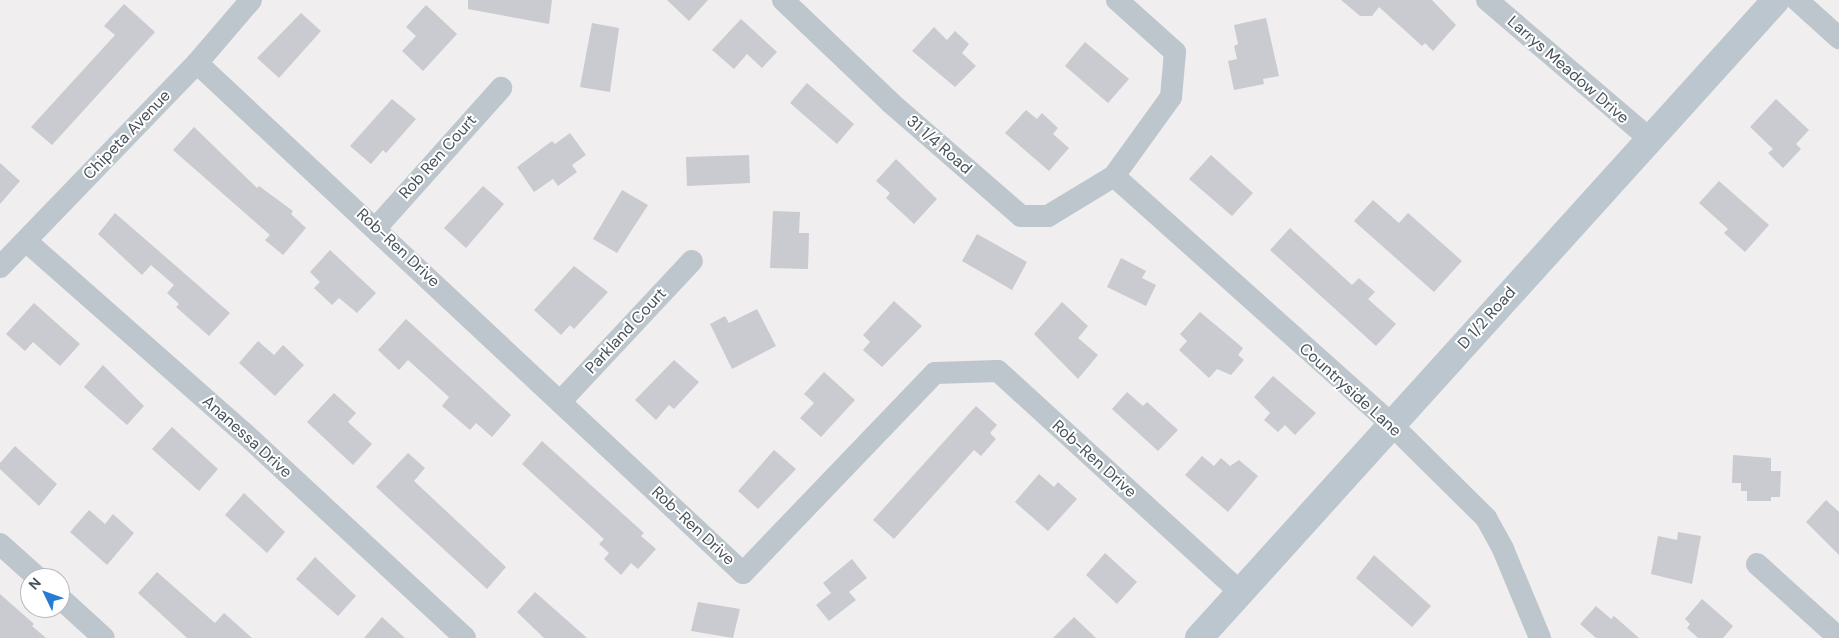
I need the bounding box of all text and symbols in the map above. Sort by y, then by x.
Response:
street label: Larrys Meadow Drive [1503,12,1633,128]
street label: Chipeta Avenue [79,86,175,184]
street label: Rob Ren Court [395,111,481,203]
street label: 31 1/4 Road [903,112,975,178]
street label: Rob-Ren Drive [352,205,444,291]
street label: D 1/2 Road [1454,283,1520,353]
street label: Parkland Court [582,284,670,378]
street label: Countryside Lane [1295,339,1405,441]
street label: Ananessa Drive [198,392,296,482]
street label: Rob-Ren Drive [1048,416,1140,502]
street label: Rob-Ren Drive [647,483,739,569]
north arrow [20,568,70,618]
text: N [24,574,45,593]

